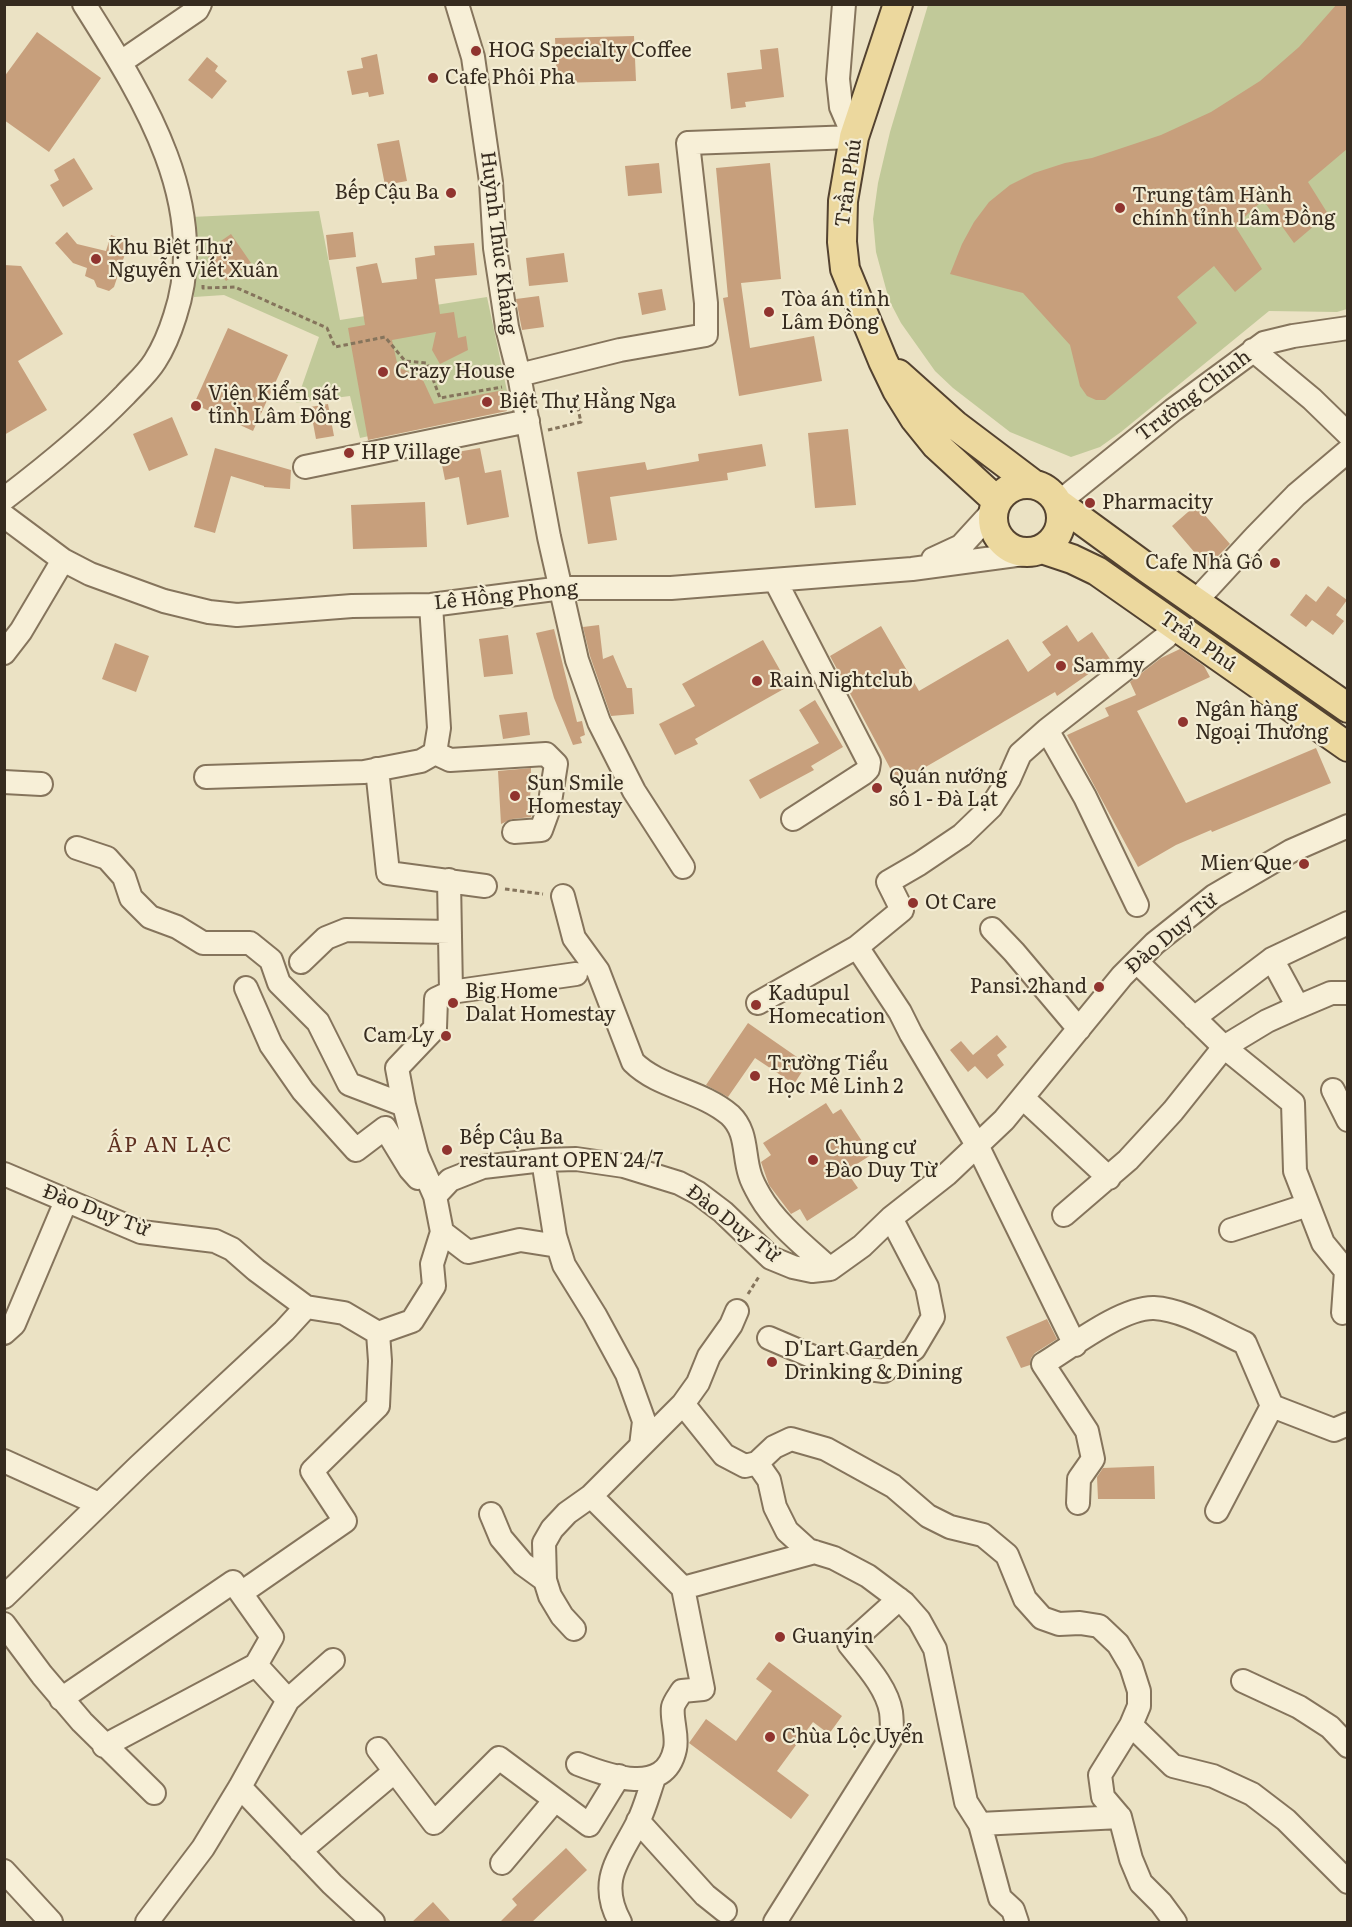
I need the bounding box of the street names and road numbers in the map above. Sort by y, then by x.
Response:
street label: Trần Phú [831,137,867,229]
street label: Huỳnh Thúc Kháng [475,150,521,336]
street label: Trường Chinh [1132,345,1256,447]
street label: Lê Hồng Phong [433,577,579,615]
street label: Trần Phú [1155,607,1241,677]
street label: Đào Duy Từ [1121,889,1223,979]
street label: Đào Duy Từ [39,1180,153,1242]
street label: Đào Duy Từ [681,1180,785,1268]

